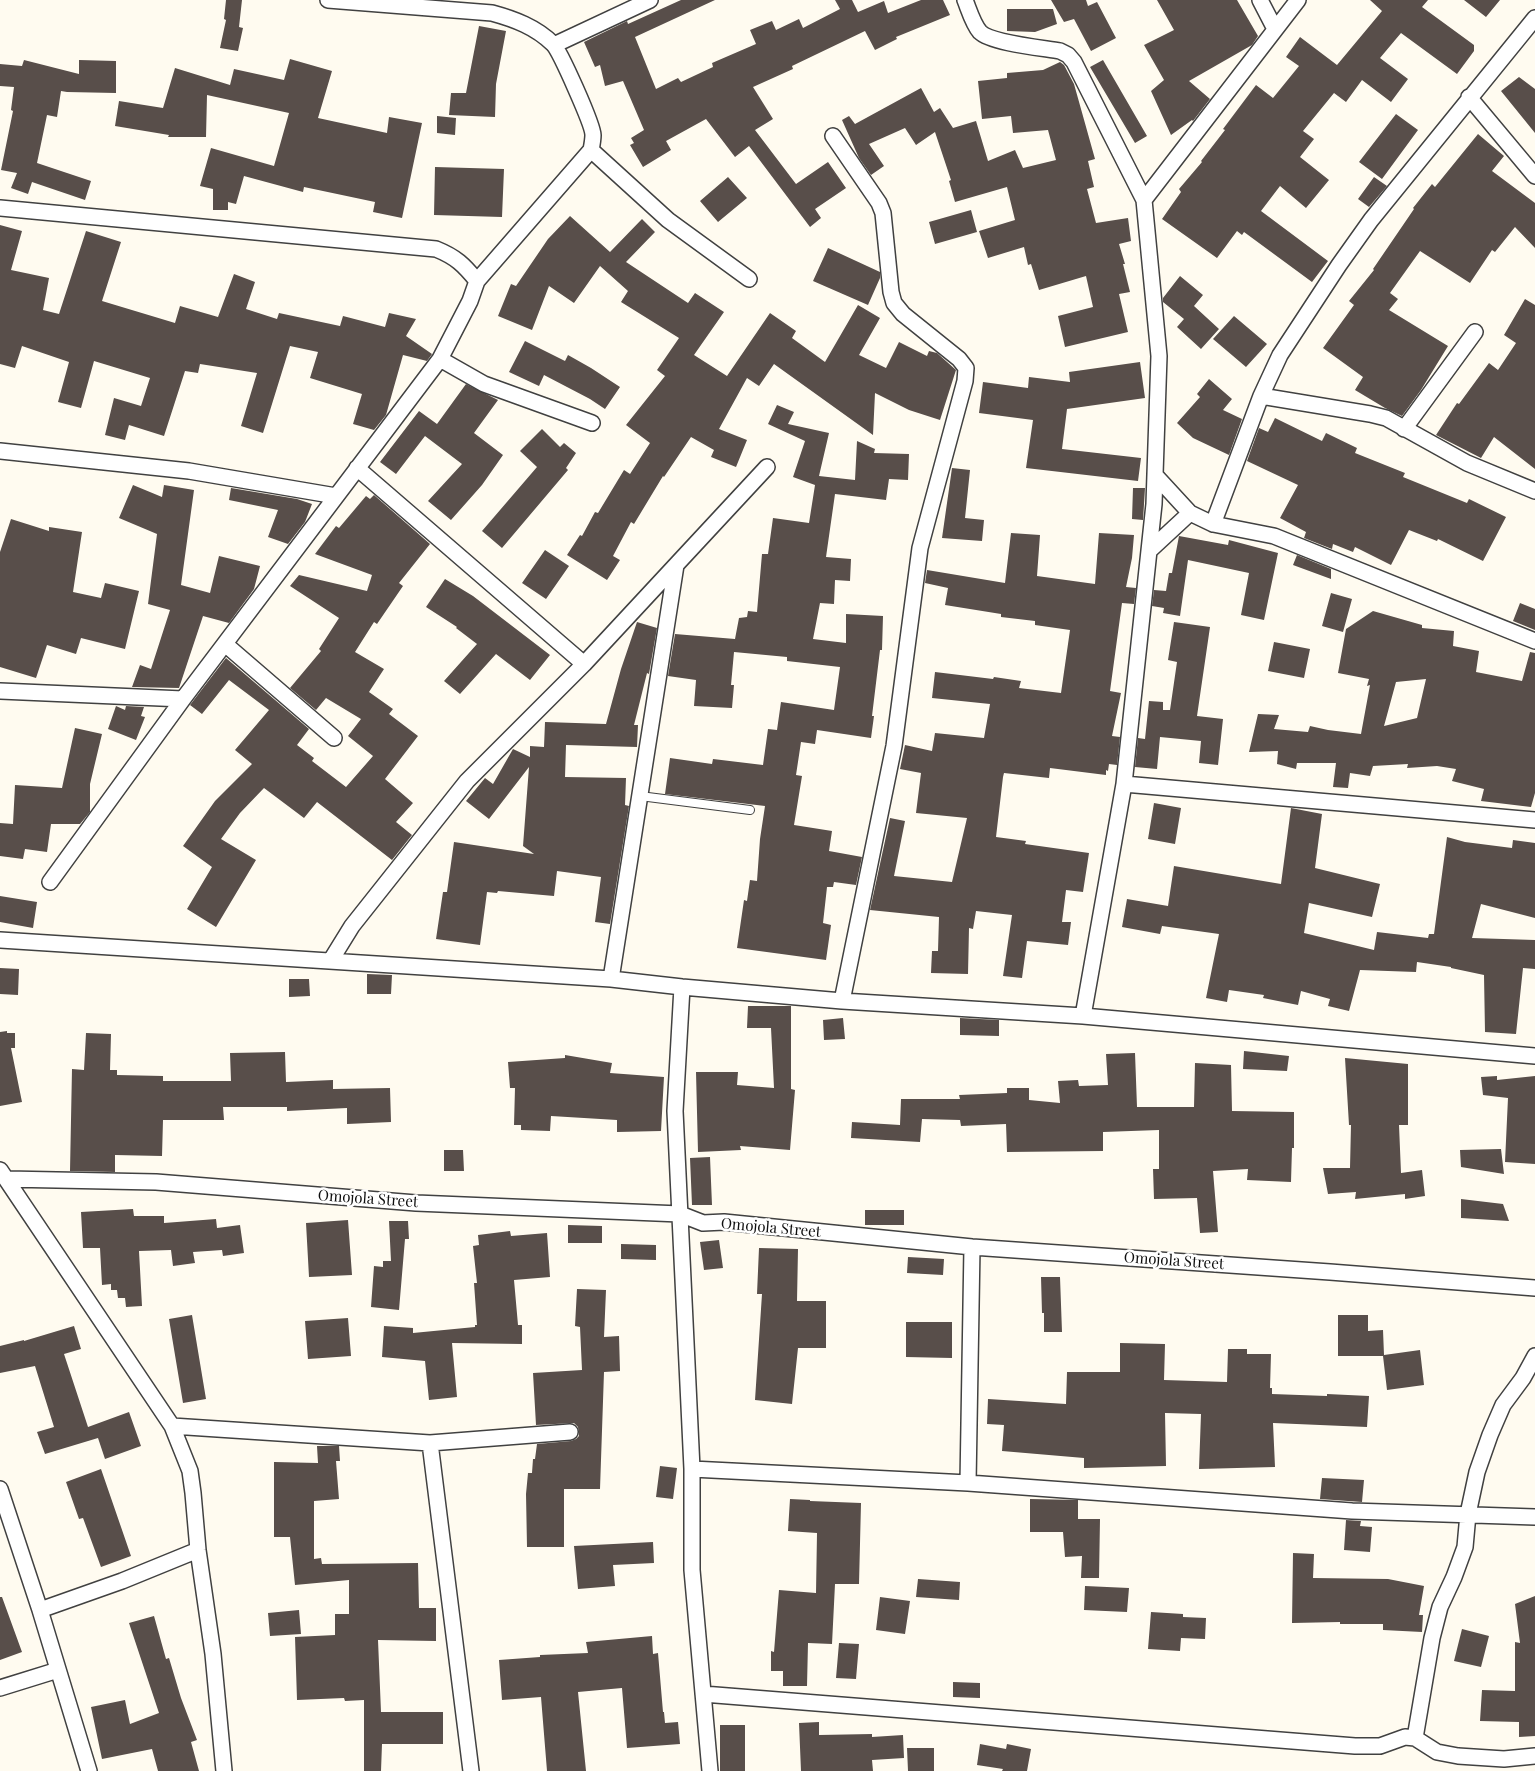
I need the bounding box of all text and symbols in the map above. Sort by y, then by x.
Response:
street label: Omojola Street [317,1187,419,1211]
street label: Omojola Street [720,1215,822,1241]
street label: Omojola Street [1123,1249,1225,1273]

